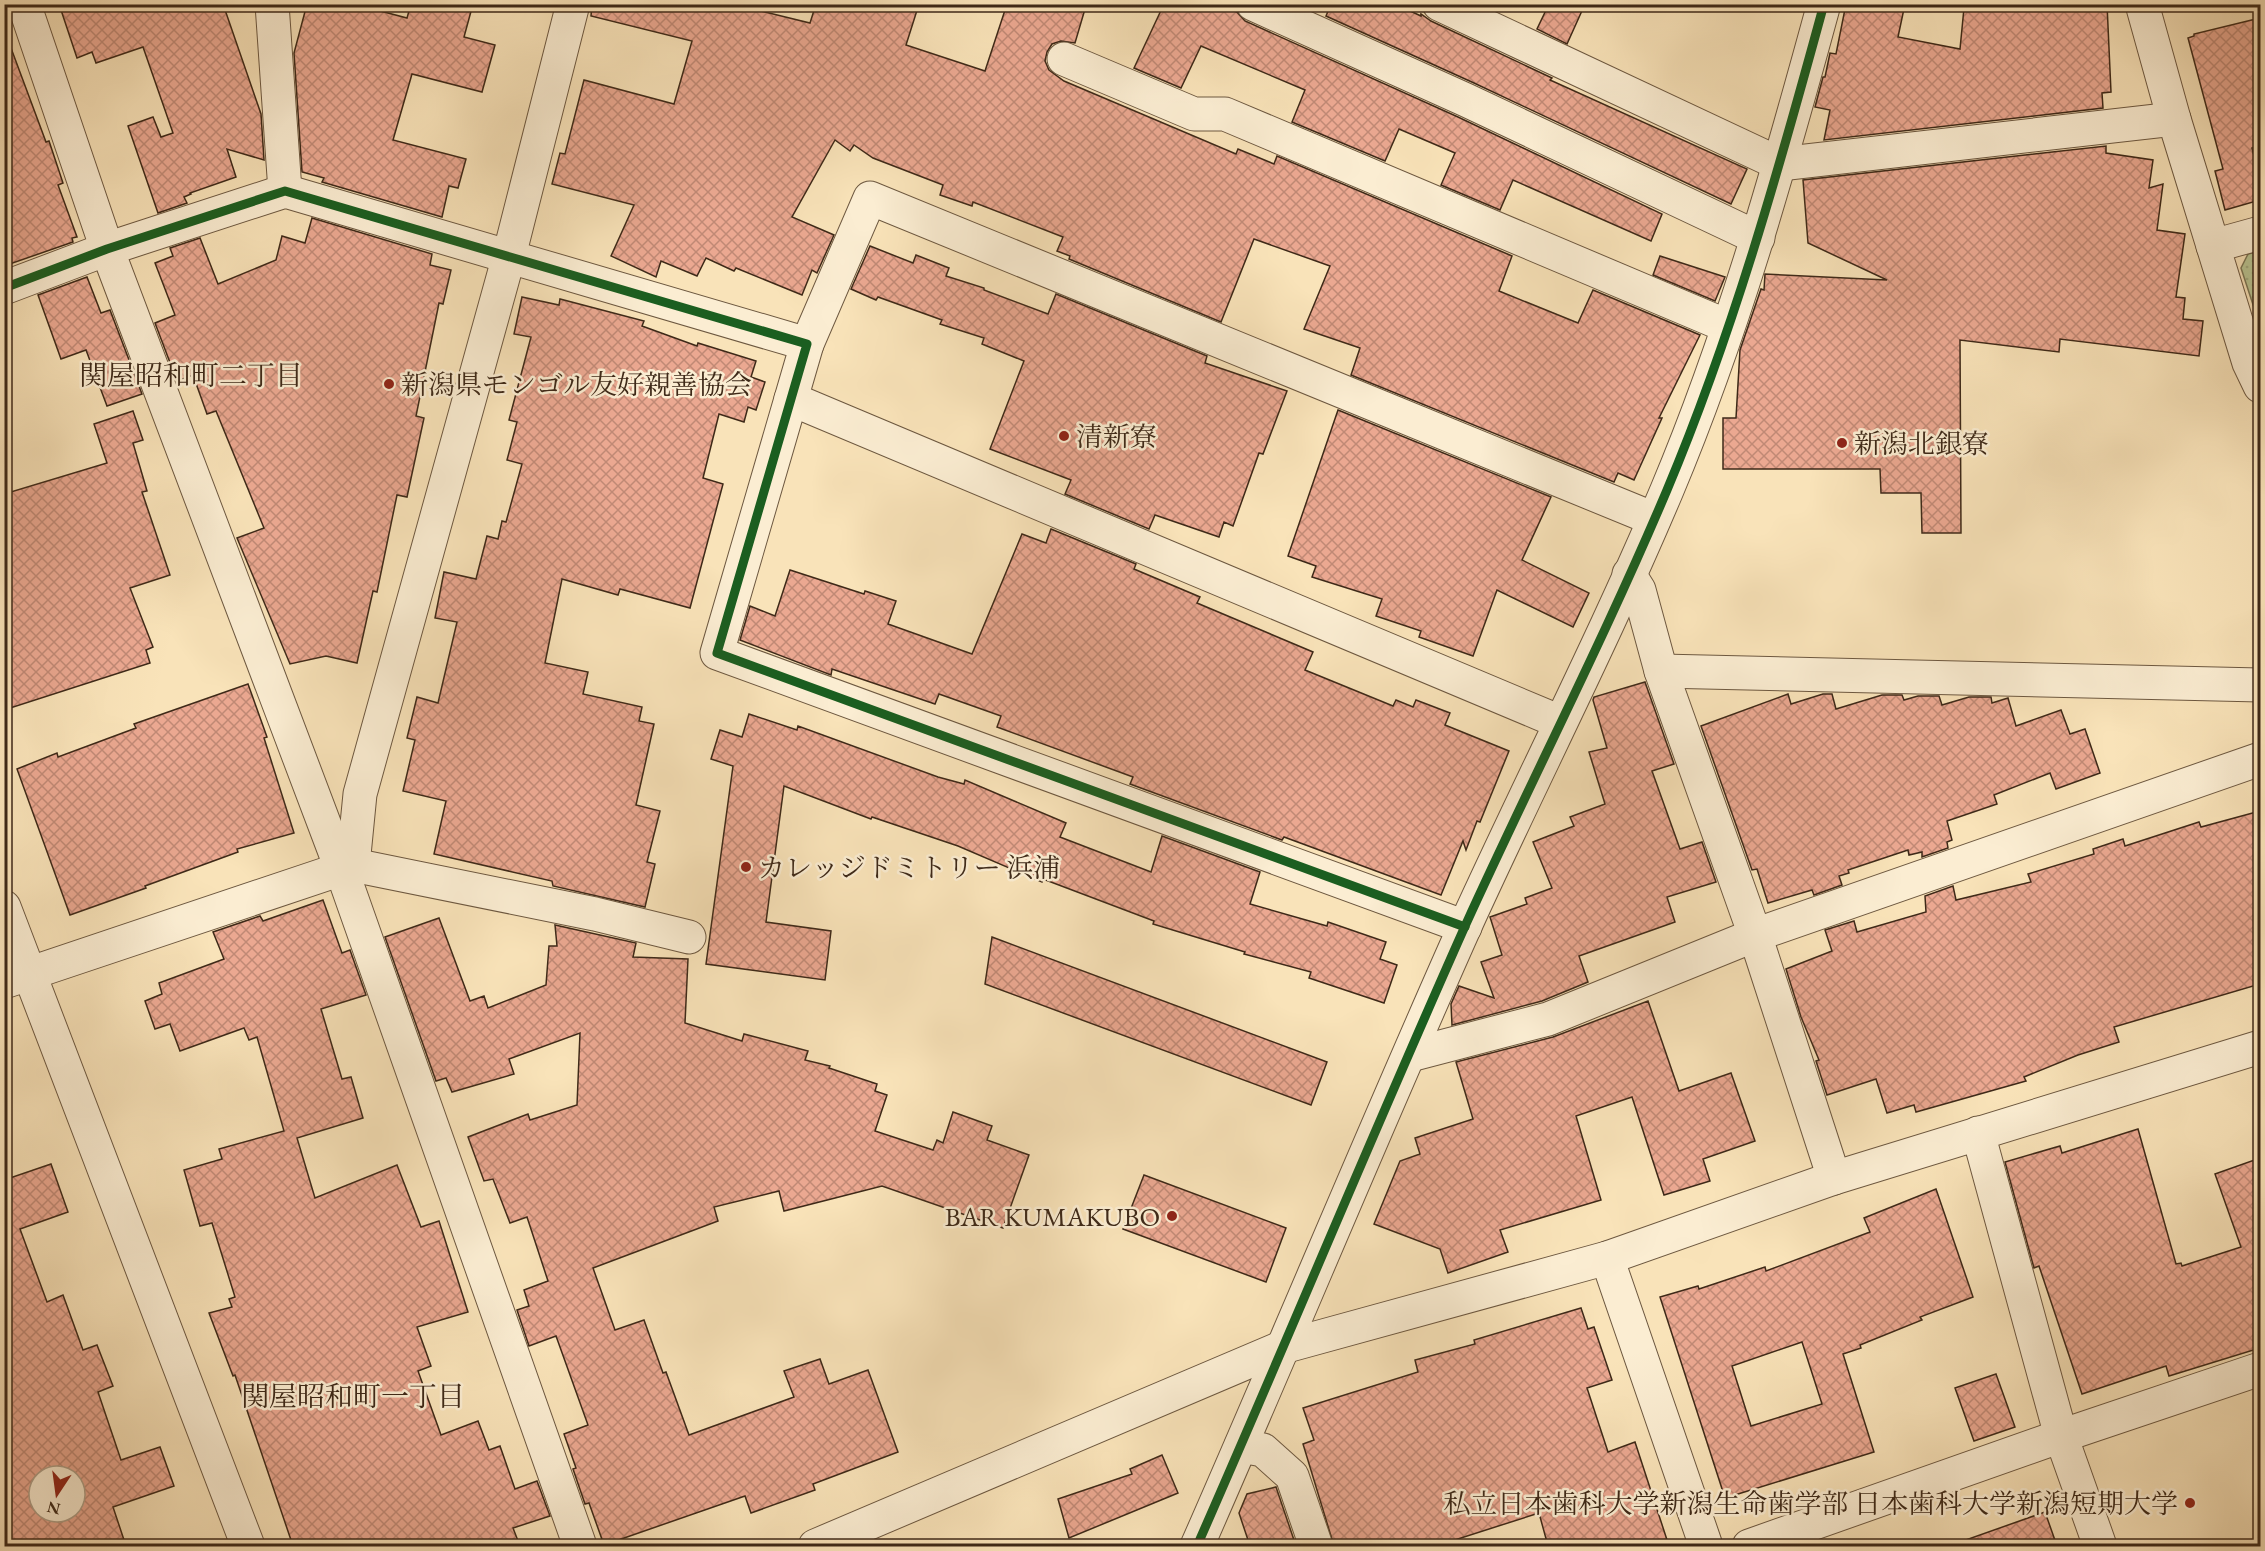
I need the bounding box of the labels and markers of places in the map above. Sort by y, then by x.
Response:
place label: 新潟県モンゴル友好親善協会 [401,367,752,402]
marker: 新潟県モンゴル友好親善協会 [382,377,396,391]
place label: 清新寮 [1076,419,1157,454]
place label: 新潟北銀寮 [1854,426,1989,461]
marker: 清新寮 [1057,429,1071,443]
marker: 新潟北銀寮 [1835,436,1849,450]
place label: カレッジドミトリー 浜浦 [758,850,1060,885]
marker: カレッジドミトリー 浜浦 [739,860,753,874]
place label: BAR KUMAKUBO [945,1199,1160,1234]
marker: BAR KUMAKUBO [1165,1209,1179,1223]
place label: 私立日本歯科大学新潟生命歯学部 日本歯科大学新潟短期大学 [1444,1486,2178,1521]
marker: 私立日本歯科大学新潟生命歯学部 日本歯科大学新潟短期大学 [2183,1496,2197,1510]

